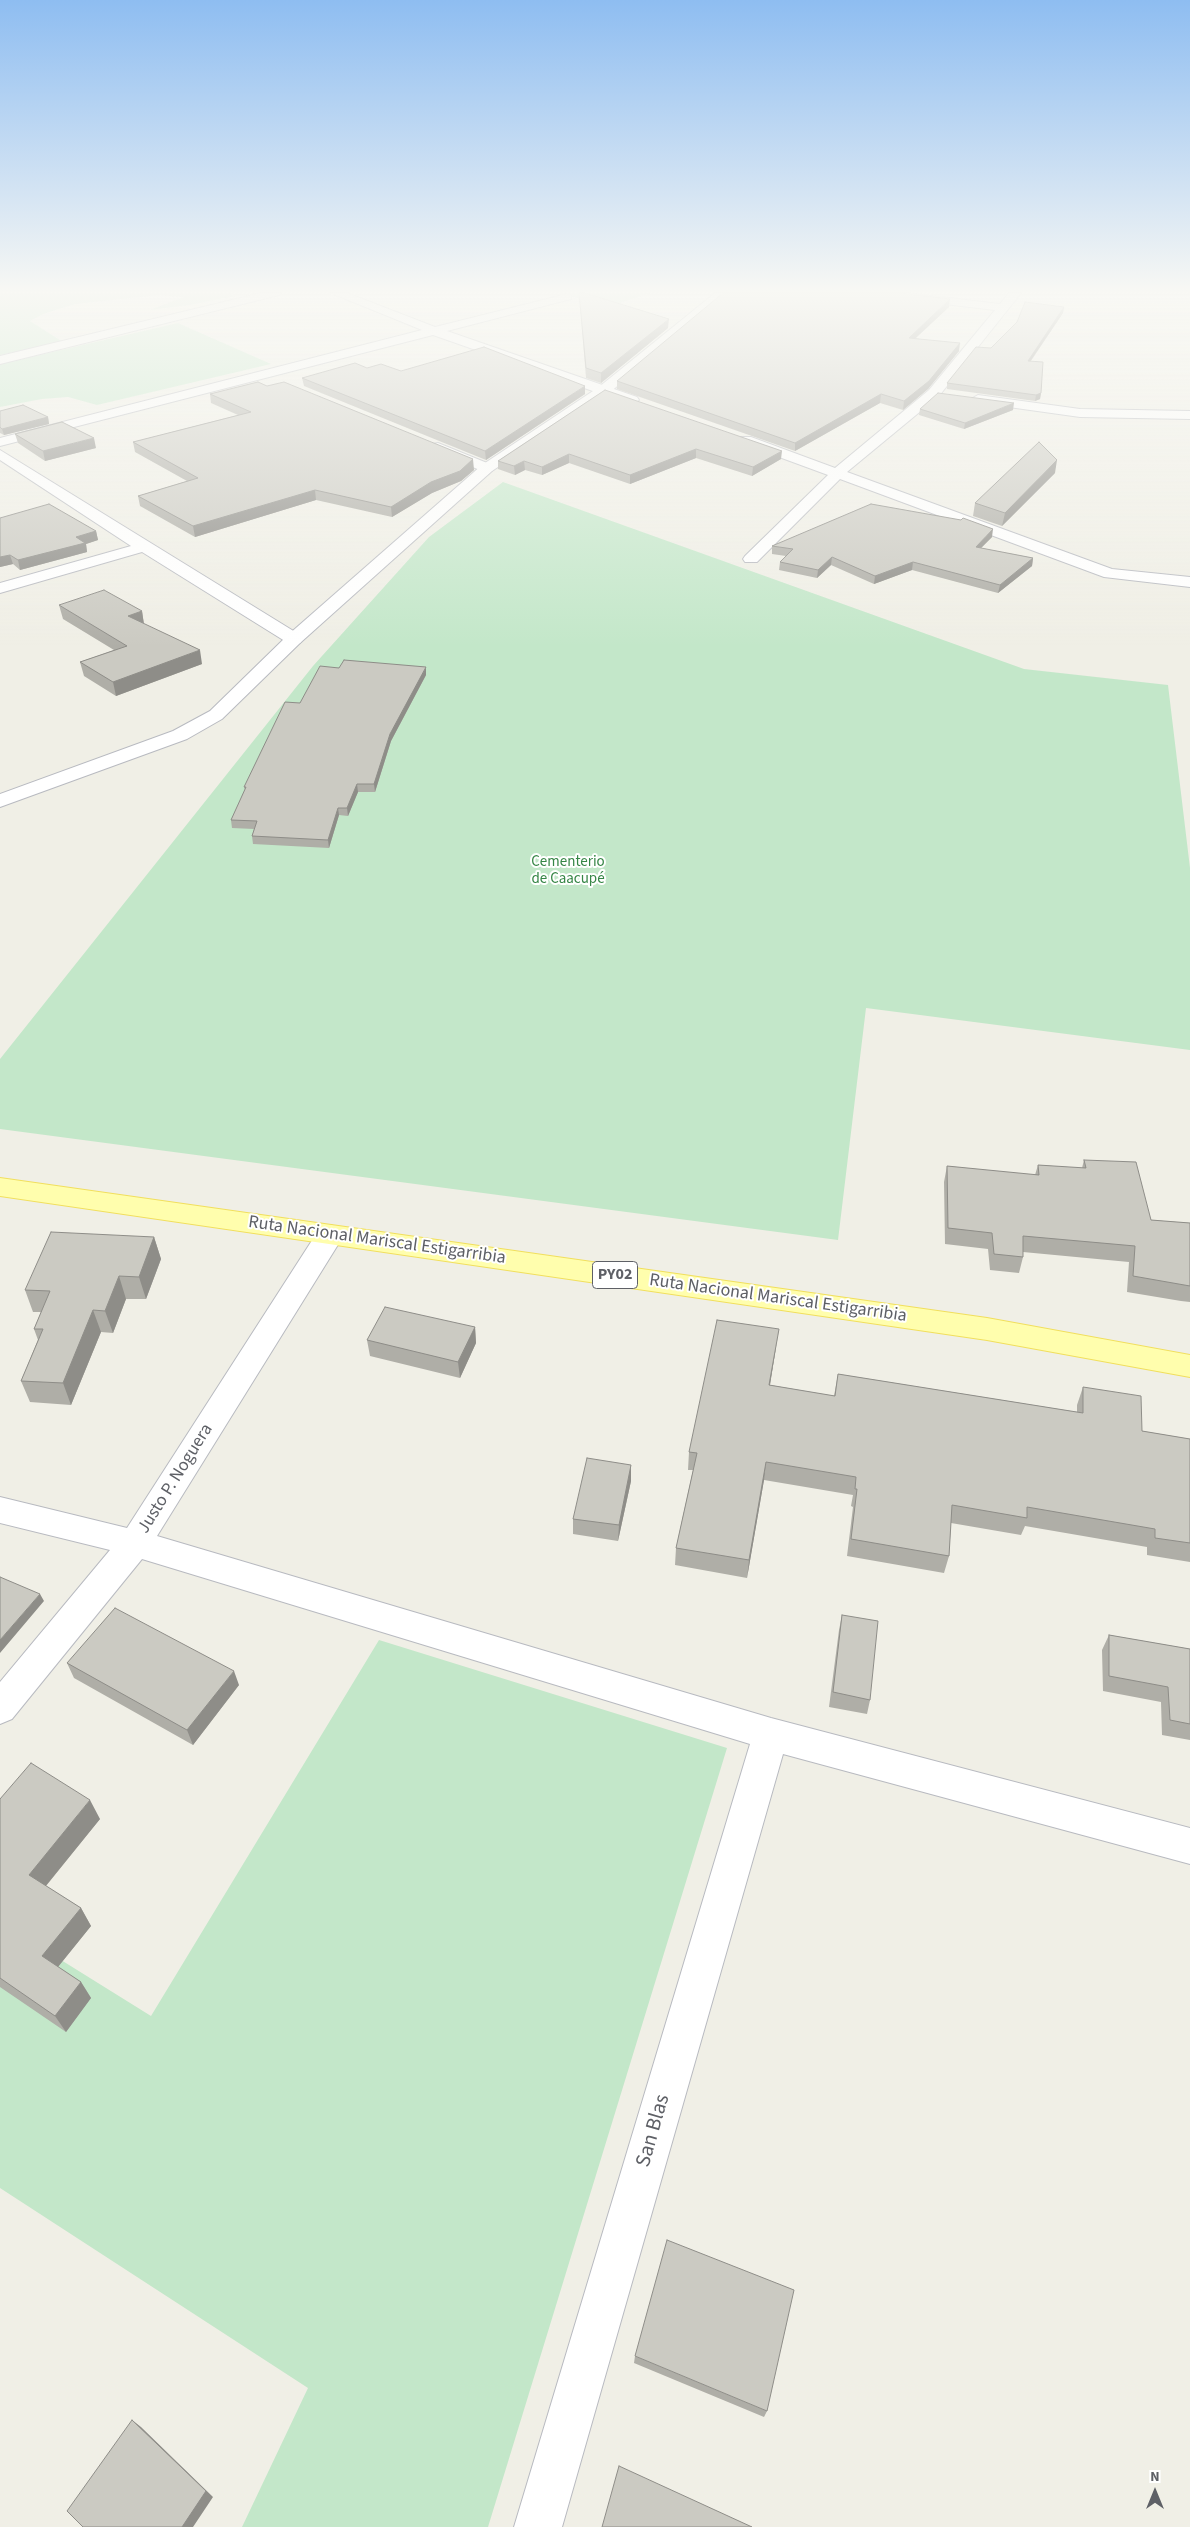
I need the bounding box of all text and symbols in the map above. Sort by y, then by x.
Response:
park label: Cementerio de Caacupé [531,854,605,889]
street label: Ruta Nacional Mariscal Estigarribia [247,1212,507,1270]
road number: PY02 [592,1262,638,1288]
street label: Ruta Nacional Mariscal Estigarribia [648,1270,908,1328]
street label: Justo P. Noguera [134,1420,218,1538]
street label: San Blas [632,2092,676,2170]
north arrow [1130,2467,1180,2517]
text: N [1150,2467,1160,2487]

